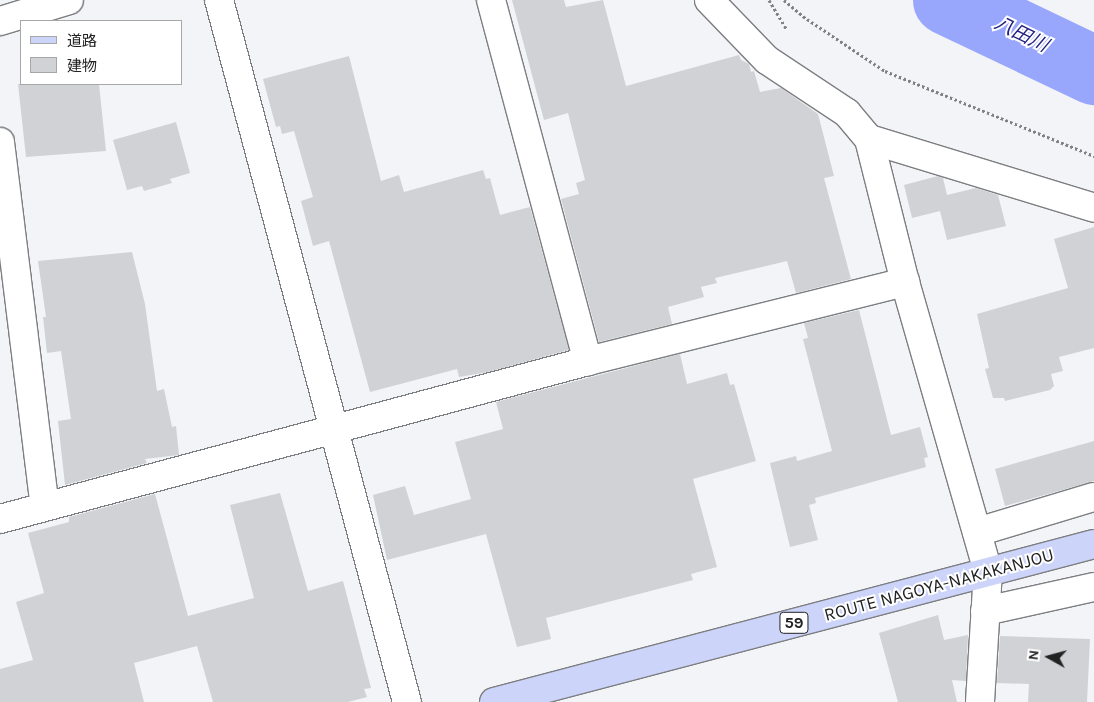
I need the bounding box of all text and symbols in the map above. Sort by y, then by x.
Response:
water label: 八田川 [990,12,1052,58]
legend [20,20,182,85]
text: 道路 [67,32,97,50]
text: 建物 [67,57,97,75]
street label: ROUTE NAGOYA-NAKAKANJOU [822,544,1056,626]
road number: 59 [779,610,809,636]
north arrow [1024,632,1074,682]
text: N [1025,649,1043,661]

